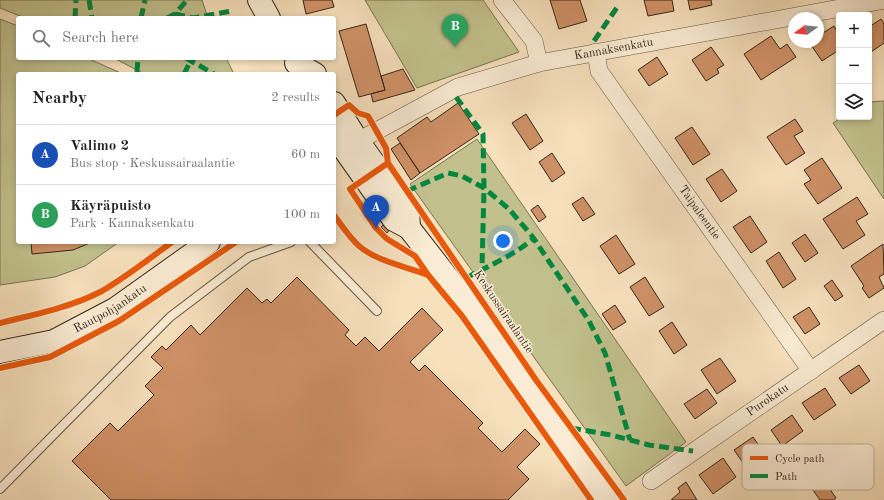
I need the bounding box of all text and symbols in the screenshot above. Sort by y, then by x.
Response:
north arrow [788,12,824,48]
map controls [836,12,872,120]
button: + [836,12,872,48]
pin: B [442,14,468,47]
search box [16,16,336,60]
icon: search [30,27,52,49]
text: Search here [62,31,139,46]
street label: Kannaksenkatu [573,36,655,62]
button: − [836,48,872,84]
button: layers [836,84,872,120]
text: Nearby [32,90,87,107]
text: 2 results [271,91,320,104]
text: Valimo 2 [70,139,129,154]
text: A [40,148,50,161]
text: 60 m [291,148,320,161]
text: Bus stop · Keskussairaalantie [70,157,235,170]
street label: Taipaleentie [676,184,723,243]
pin: A [363,195,389,228]
text: Käyräpuisto [70,199,151,214]
text: B [40,208,50,221]
text: 100 m [283,208,320,221]
text: Park · Kannaksenkatu [70,217,195,230]
your location [493,231,513,251]
street label: Keskussairaalantie [471,268,535,356]
street label: Rautpohjankatu [72,282,149,335]
street label: Purokatu [745,381,792,419]
legend [742,444,874,490]
text: Cycle path [775,454,825,465]
text: Path [775,472,797,483]

